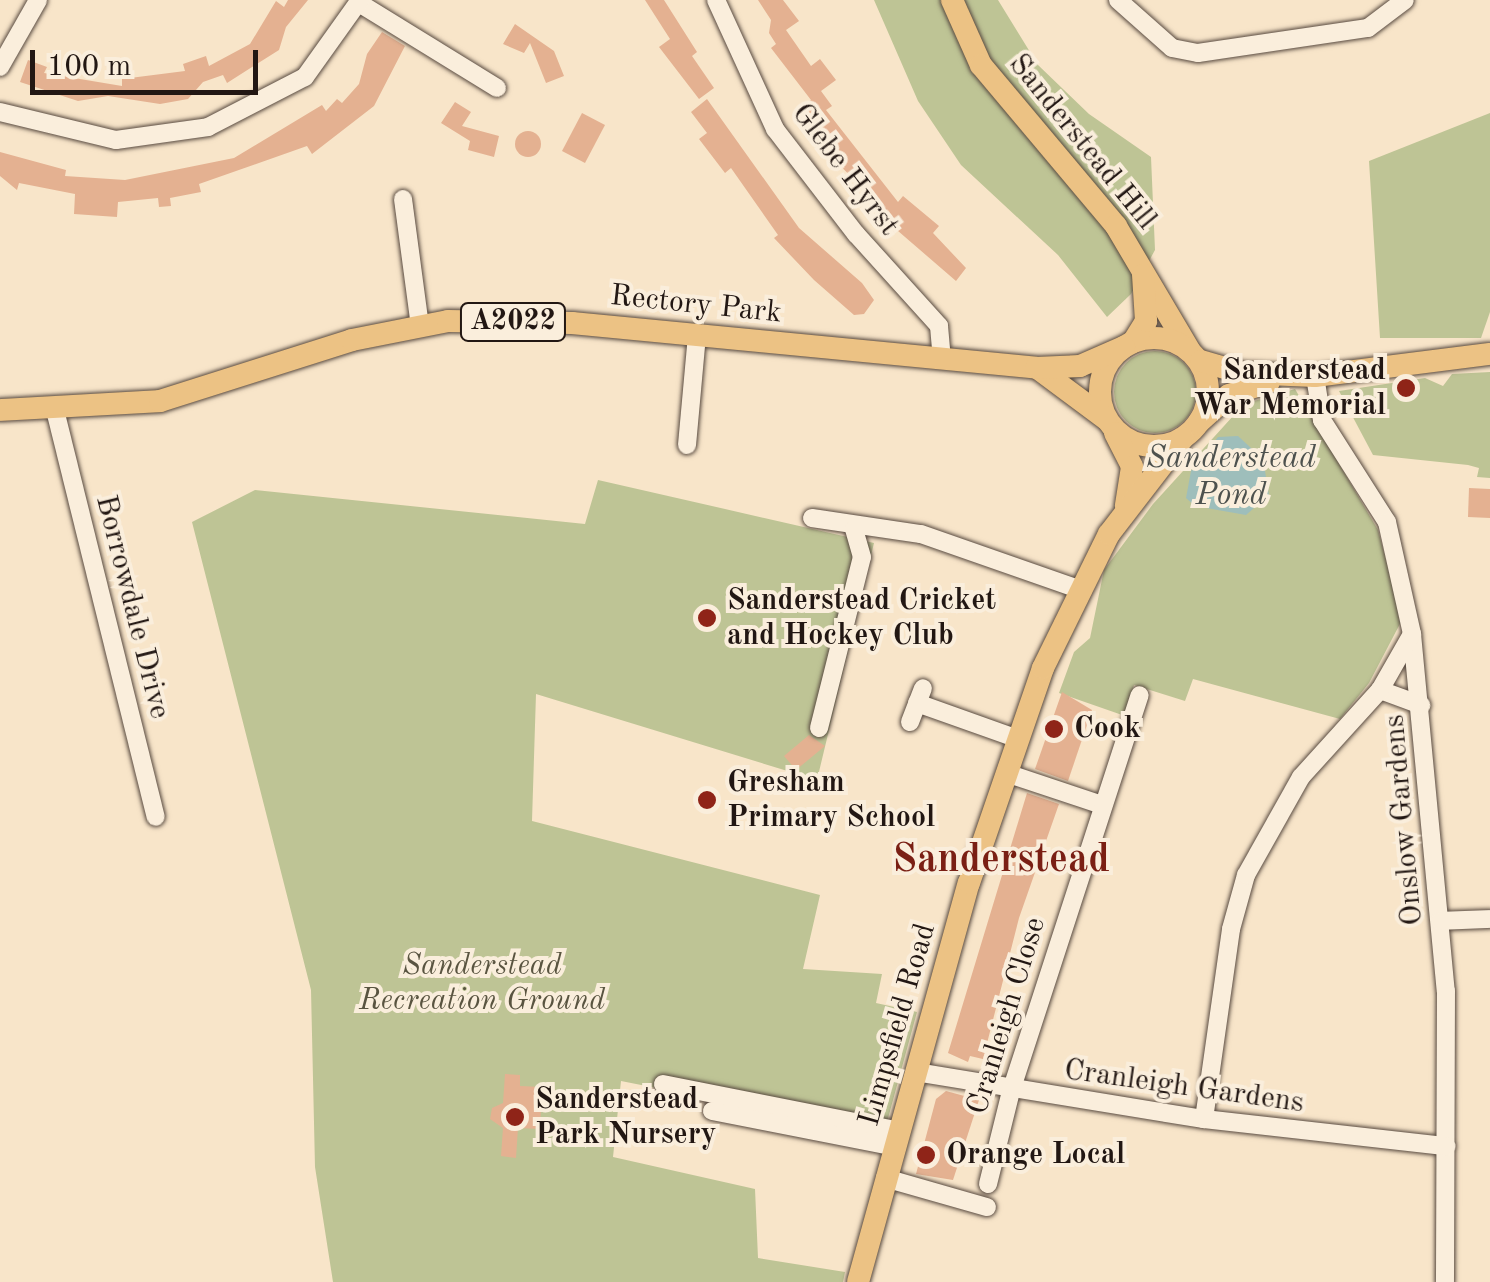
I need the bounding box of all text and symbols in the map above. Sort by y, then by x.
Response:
scale bar [35,30,262,92]
street label: Sanderstead Hill [1000,47,1164,237]
text: 100 m [47,52,131,82]
street label: Glebe Hyrst [784,97,906,243]
street label: Rectory Park [609,278,783,332]
road number: A2022 [458,299,568,345]
place label: Sanderstead War Memorial [1194,353,1386,424]
marker: Sanderstead War Memorial [1395,377,1417,399]
water label: Sanderstead Pond [1146,441,1316,516]
street label: Borrowdale Drive [87,491,177,723]
place label: Sanderstead Cricket and Hockey Club [727,583,996,654]
marker: Sanderstead Cricket and Hockey Club [696,607,718,629]
place label: Cook [1074,711,1141,747]
street label: Onslow Gardens [1377,713,1431,927]
marker: Cook [1043,718,1065,740]
place label: Gresham Primary School [727,765,935,836]
marker: Gresham Primary School [696,789,718,811]
district label: Sanderstead [892,837,1110,885]
street label: Cranleigh Close [960,913,1054,1119]
street label: Limpsfield Road [852,919,944,1131]
park label: Sanderstead Recreation Ground [359,948,605,1018]
street label: Cranleigh Gardens [1062,1052,1306,1122]
place label: Sanderstead Park Nursery [535,1082,716,1152]
marker: Sanderstead Park Nursery [504,1106,526,1128]
place label: Orange Local [946,1137,1125,1173]
marker: Orange Local [915,1144,937,1166]

